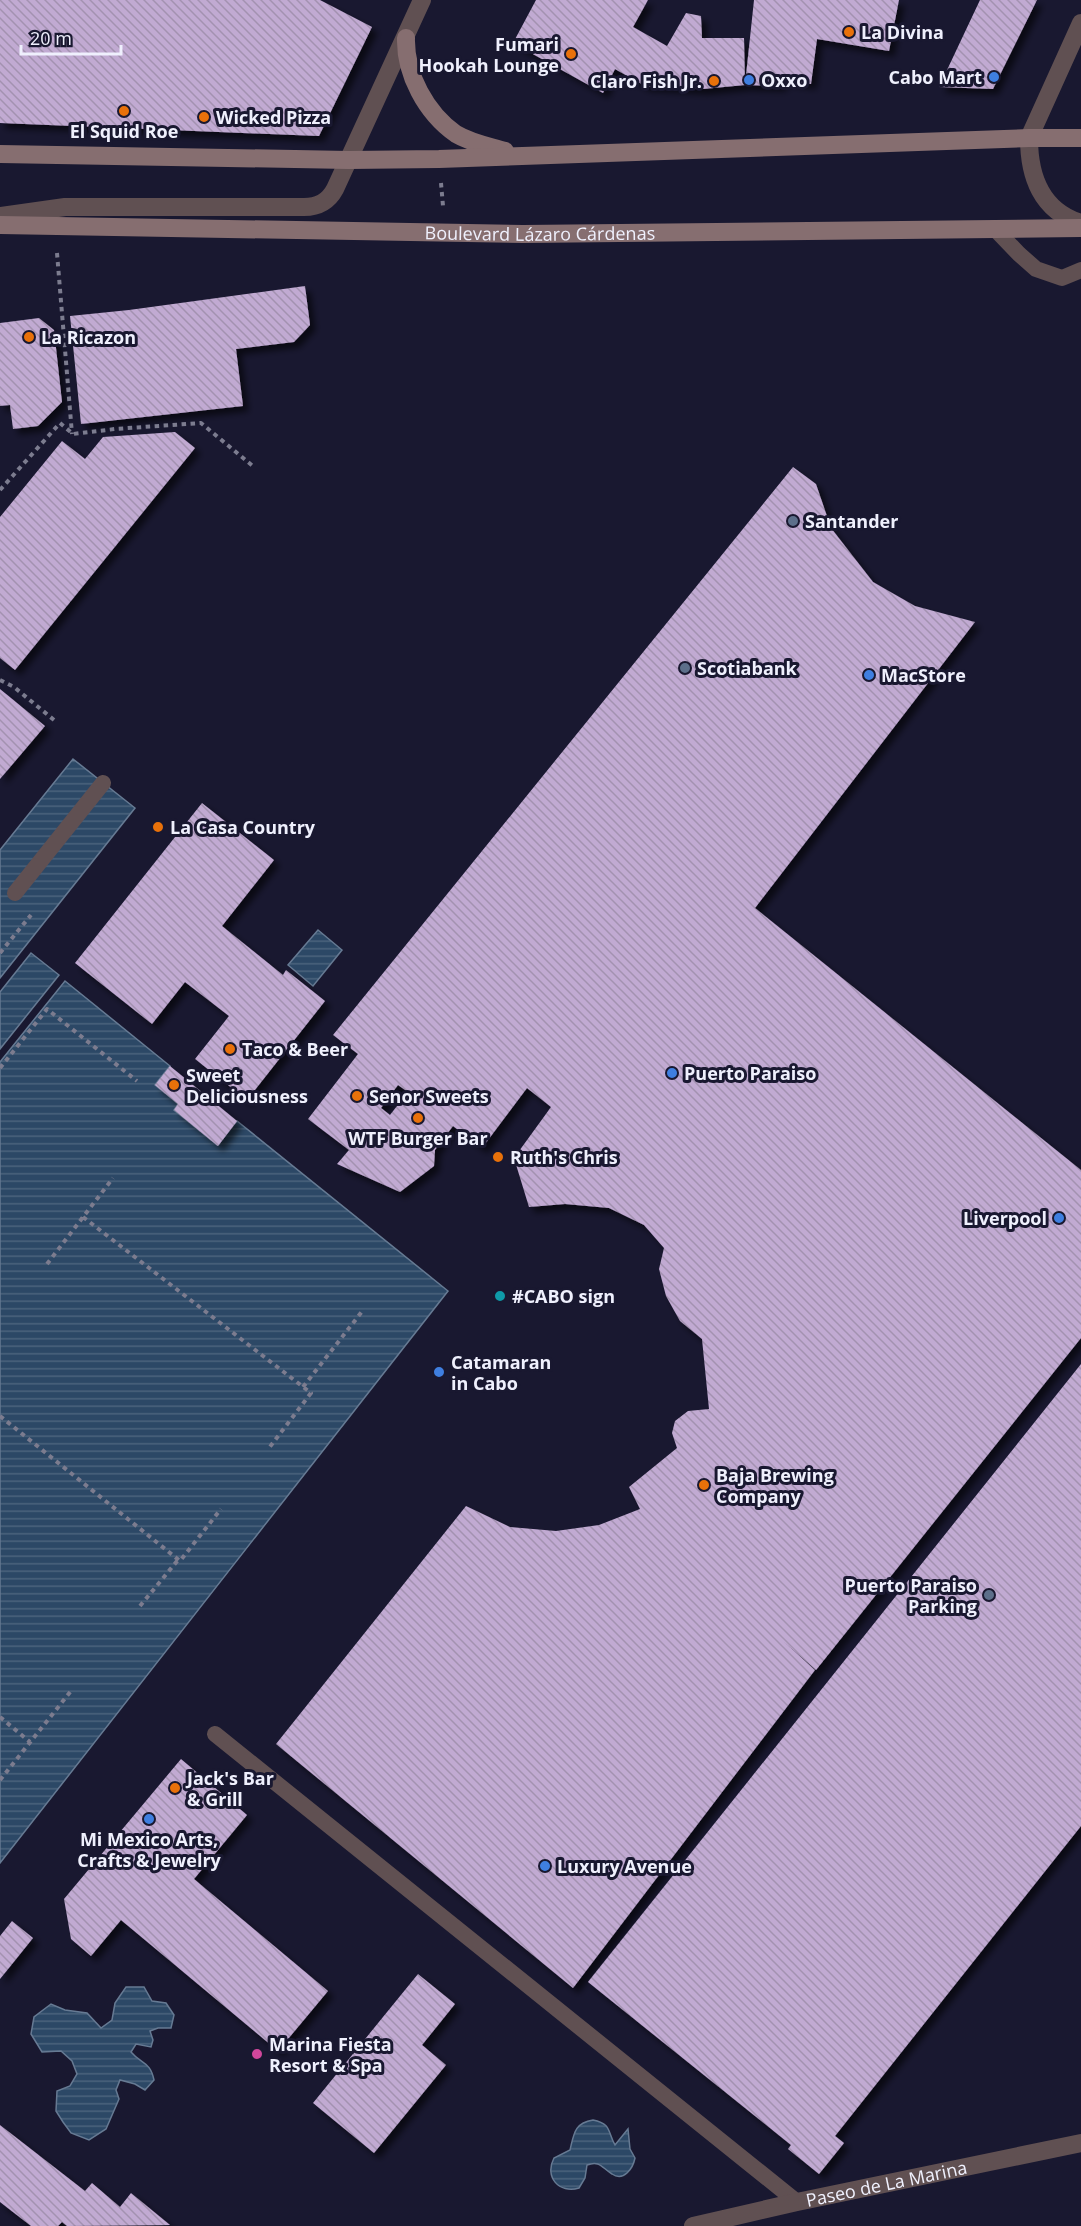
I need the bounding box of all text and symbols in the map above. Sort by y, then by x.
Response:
scale bar [21,18,122,56]
place label: La Divina [861,20,944,44]
marker: La Divina [842,25,856,39]
text: 20 m [30,26,72,50]
place label: Fumari Hookah Lounge [419,32,559,77]
marker: Fumari Hookah Lounge [564,47,578,61]
place label: Cabo Mart [889,65,982,89]
place label: Oxxo [761,68,807,92]
place label: Claro Fish Jr. [590,69,702,93]
marker: Cabo Mart [987,70,1001,84]
marker: Oxxo [742,73,756,87]
marker: Claro Fish Jr. [707,74,721,88]
marker: El Squid Roe [117,104,131,118]
place label: Wicked Pizza [216,105,331,129]
marker: Wicked Pizza [197,110,211,124]
place label: El Squid Roe [70,119,178,143]
street label: Boulevard Lázaro Cárdenas [424,220,655,246]
place label: La Ricazon [41,325,136,349]
marker: La Ricazon [22,330,36,344]
place label: Santander [805,509,898,533]
marker: Santander [786,514,800,528]
place label: Scotiabank [697,656,798,680]
marker: Scotiabank [678,661,692,675]
place label: MacStore [881,663,966,687]
marker: MacStore [862,668,876,682]
place label: La Casa Country [170,815,316,839]
marker: La Casa Country [151,820,165,834]
place label: Taco & Beer [242,1037,348,1061]
marker: Taco & Beer [223,1042,237,1056]
place label: Puerto Paraiso [684,1061,816,1085]
place label: Sweet Deliciousness [186,1063,308,1108]
marker: Puerto Paraiso [665,1066,679,1080]
marker: Sweet Deliciousness [167,1078,181,1092]
place label: Senor Sweets [369,1084,489,1108]
marker: Senor Sweets [350,1089,364,1103]
marker: WTF Burger Bar [411,1111,425,1125]
place label: WTF Burger Bar [348,1126,488,1150]
place label: Ruth's Chris [510,1145,618,1169]
marker: Ruth's Chris [491,1150,505,1164]
place label: Liverpool [963,1206,1047,1230]
marker: Liverpool [1052,1211,1066,1225]
place label: #CABO sign [512,1284,615,1308]
marker: #CABO sign [493,1289,507,1303]
place label: Catamaran in Cabo [451,1350,551,1395]
marker: Catamaran in Cabo [432,1365,446,1379]
place label: Baja Brewing Company [716,1463,834,1508]
marker: Baja Brewing Company [697,1478,711,1492]
place label: Puerto Paraiso Parking [845,1573,977,1618]
marker: Puerto Paraiso Parking [982,1588,996,1602]
place label: Jack's Bar & Grill [185,1766,274,1811]
marker: Jack's Bar & Grill [168,1781,182,1795]
marker: Mi Mexico Arts, Crafts & Jewelry [142,1812,156,1826]
place label: Mi Mexico Arts, Crafts & Jewelry [77,1827,222,1872]
place label: Luxury Avenue [557,1854,692,1878]
marker: Luxury Avenue [538,1859,552,1873]
place label: Marina Fiesta Resort & Spa [269,2032,392,2077]
marker: Marina Fiesta Resort & Spa [250,2047,264,2061]
street label: Paseo de La Marina [804,2155,969,2212]

